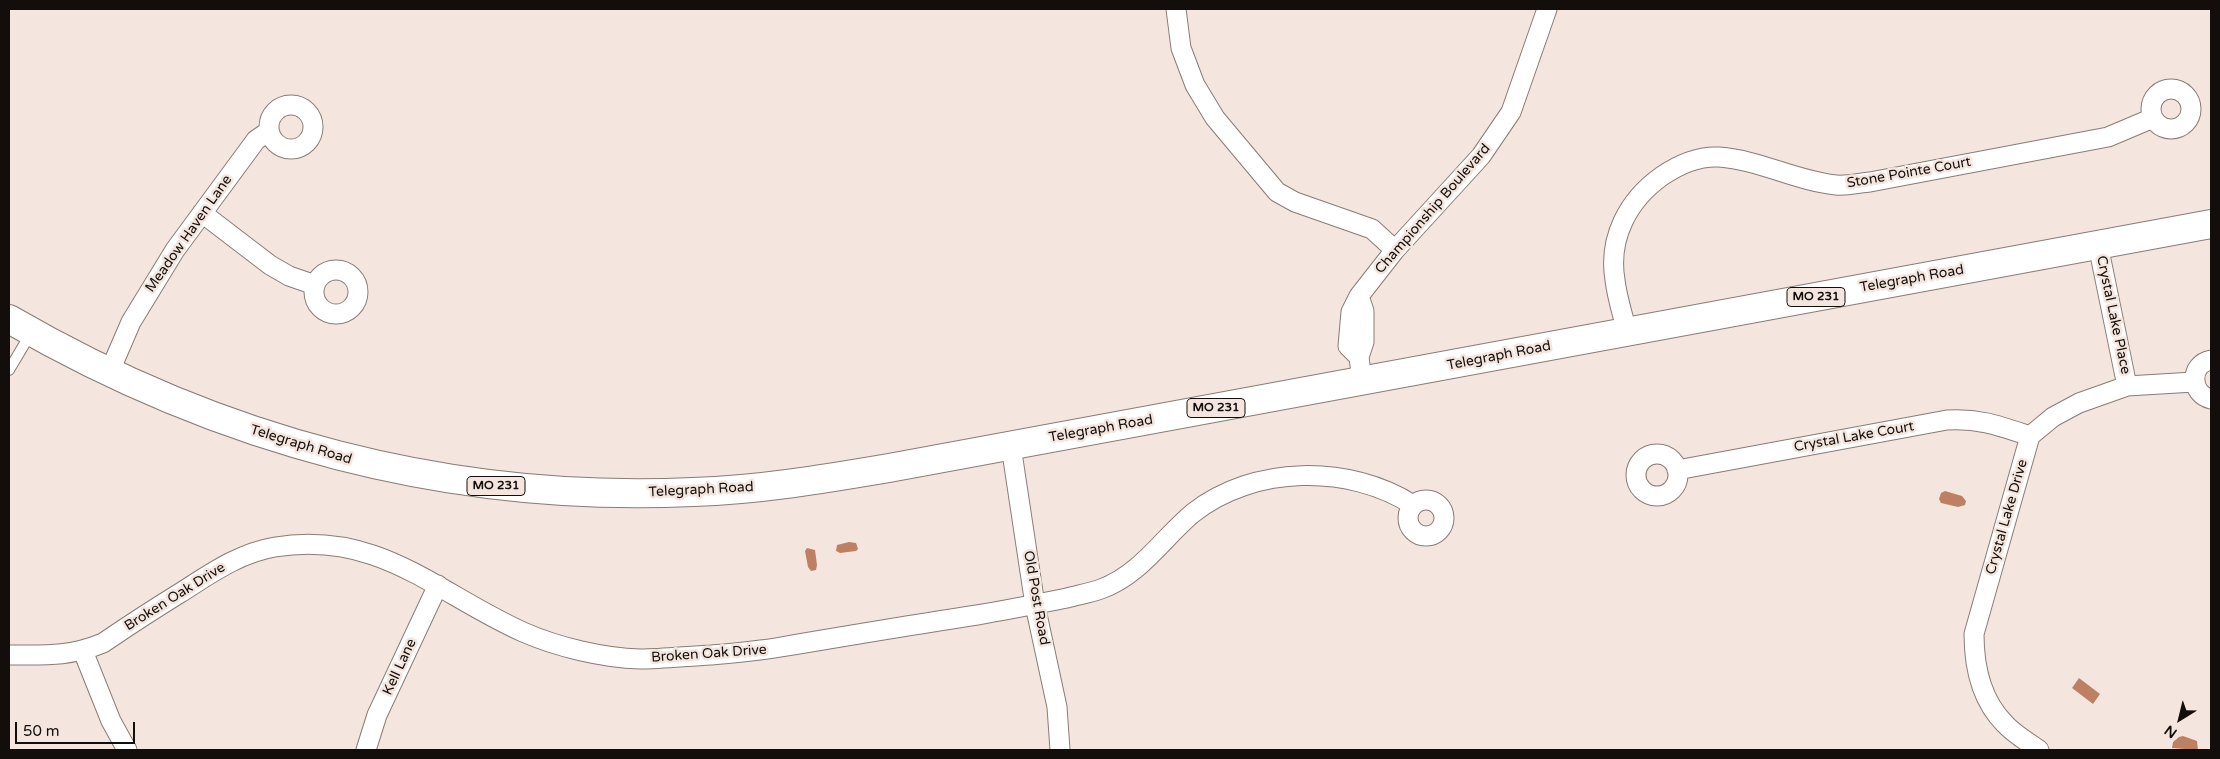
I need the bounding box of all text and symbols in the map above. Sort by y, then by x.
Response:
street label: Championship Boulevard [1372,141,1494,277]
street label: Stone Pointe Court [1846,154,1972,192]
street label: Meadow Haven Lane [142,172,236,296]
street label: Crystal Lake Place [2092,254,2134,376]
street label: Telegraph Road [1859,262,1965,296]
road number: MO 231 [1787,288,1845,306]
street label: Telegraph Road [1446,338,1552,374]
road number: MO 231 [1187,398,1245,418]
street label: Telegraph Road [1048,412,1154,446]
street label: Crystal Lake Court [1793,418,1915,456]
street label: Telegraph Road [248,422,354,468]
street label: Crystal Lake Drive [1983,457,2031,577]
road number: MO 231 [467,476,525,496]
street label: Telegraph Road [648,479,754,501]
street label: Old Post Road [1019,549,1053,647]
street label: Broken Oak Drive [121,559,229,635]
street label: Kell Lane [380,636,420,698]
street label: Broken Oak Drive [651,642,767,666]
north arrow [2155,694,2205,744]
scale bar [18,712,138,744]
text: N [2161,721,2180,742]
text: 50 m [23,722,60,740]

